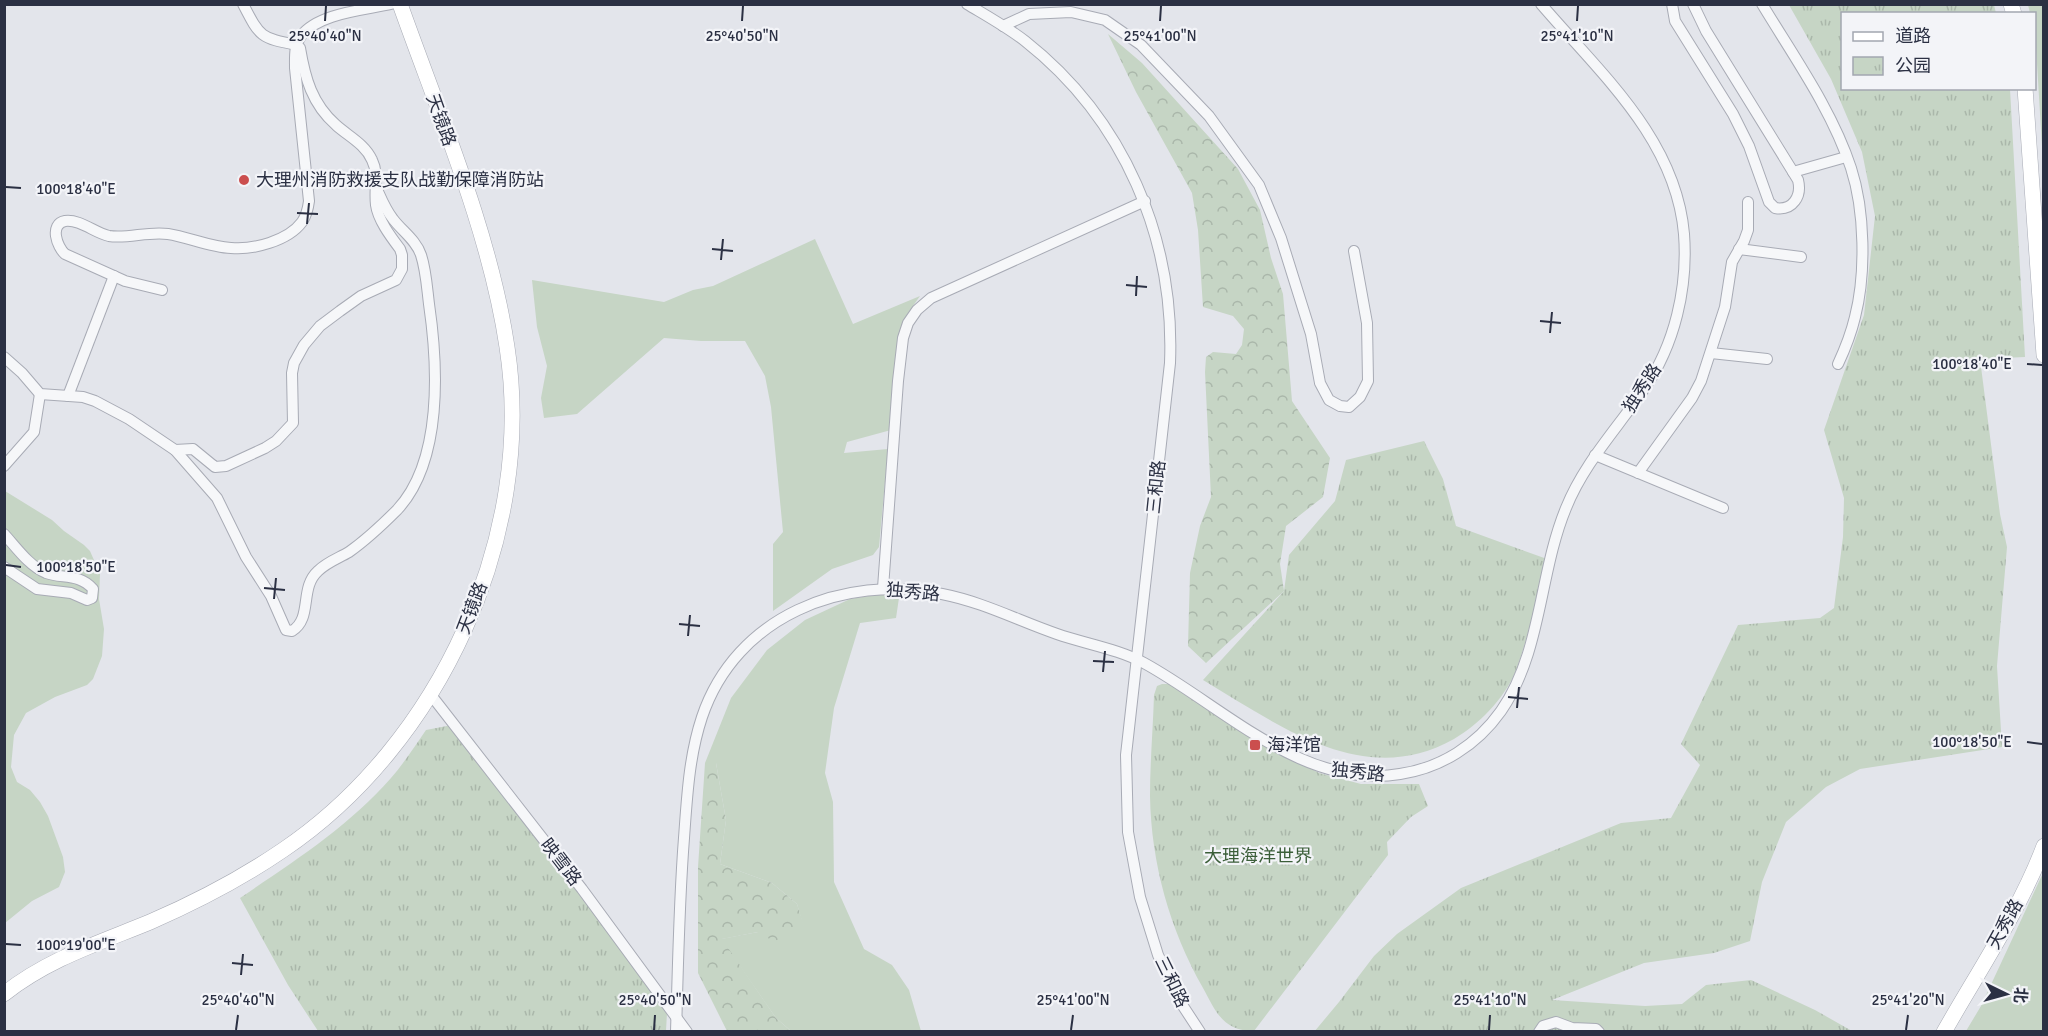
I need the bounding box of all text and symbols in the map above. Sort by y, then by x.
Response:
legend [1841,12,2036,90]
text: 道路 [1895,25,1931,47]
text: 25°40'40"N [288,27,362,45]
text: 25°40'50"N [705,27,779,45]
text: 25°41'00"N [1123,27,1197,45]
text: 25°41'10"N [1540,27,1614,45]
text: 公园 [1895,55,1931,77]
street label: 天镜路 [421,91,461,149]
place label: 大理州消防救援支队战勤保障消防站 [256,169,544,191]
marker: 大理州消防救援支队战勤保障消防站 [237,173,251,187]
text: 100°18'40"E [36,180,116,198]
text: 100°18'40"E [1932,355,2012,373]
street label: 独秀路 [1618,359,1666,417]
street label: 三和路 [1142,459,1170,515]
text: 100°18'50"E [36,558,116,576]
street label: 天镜路 [452,579,492,637]
street label: 独秀路 [885,579,941,605]
text: 100°18'50"E [1932,733,2012,751]
place label: 海洋馆 [1267,734,1321,756]
marker: 海洋馆 [1248,738,1262,752]
street label: 独秀路 [1330,758,1386,786]
street label: 映雪路 [536,834,586,890]
park label: 大理海洋世界 [1204,845,1312,867]
street label: 天秀路 [1982,895,2028,953]
text: 100°19'00"E [36,936,116,954]
street label: 三和路 [1150,953,1194,1011]
north arrow [1976,964,2036,1024]
text: 北 [2009,986,2031,1004]
text: 25°40'40"N [201,991,275,1009]
text: 25°40'50"N [618,991,692,1009]
text: 25°41'00"N [1036,991,1110,1009]
text: 25°41'10"N [1453,991,1527,1009]
text: 25°41'20"N [1871,991,1945,1009]

